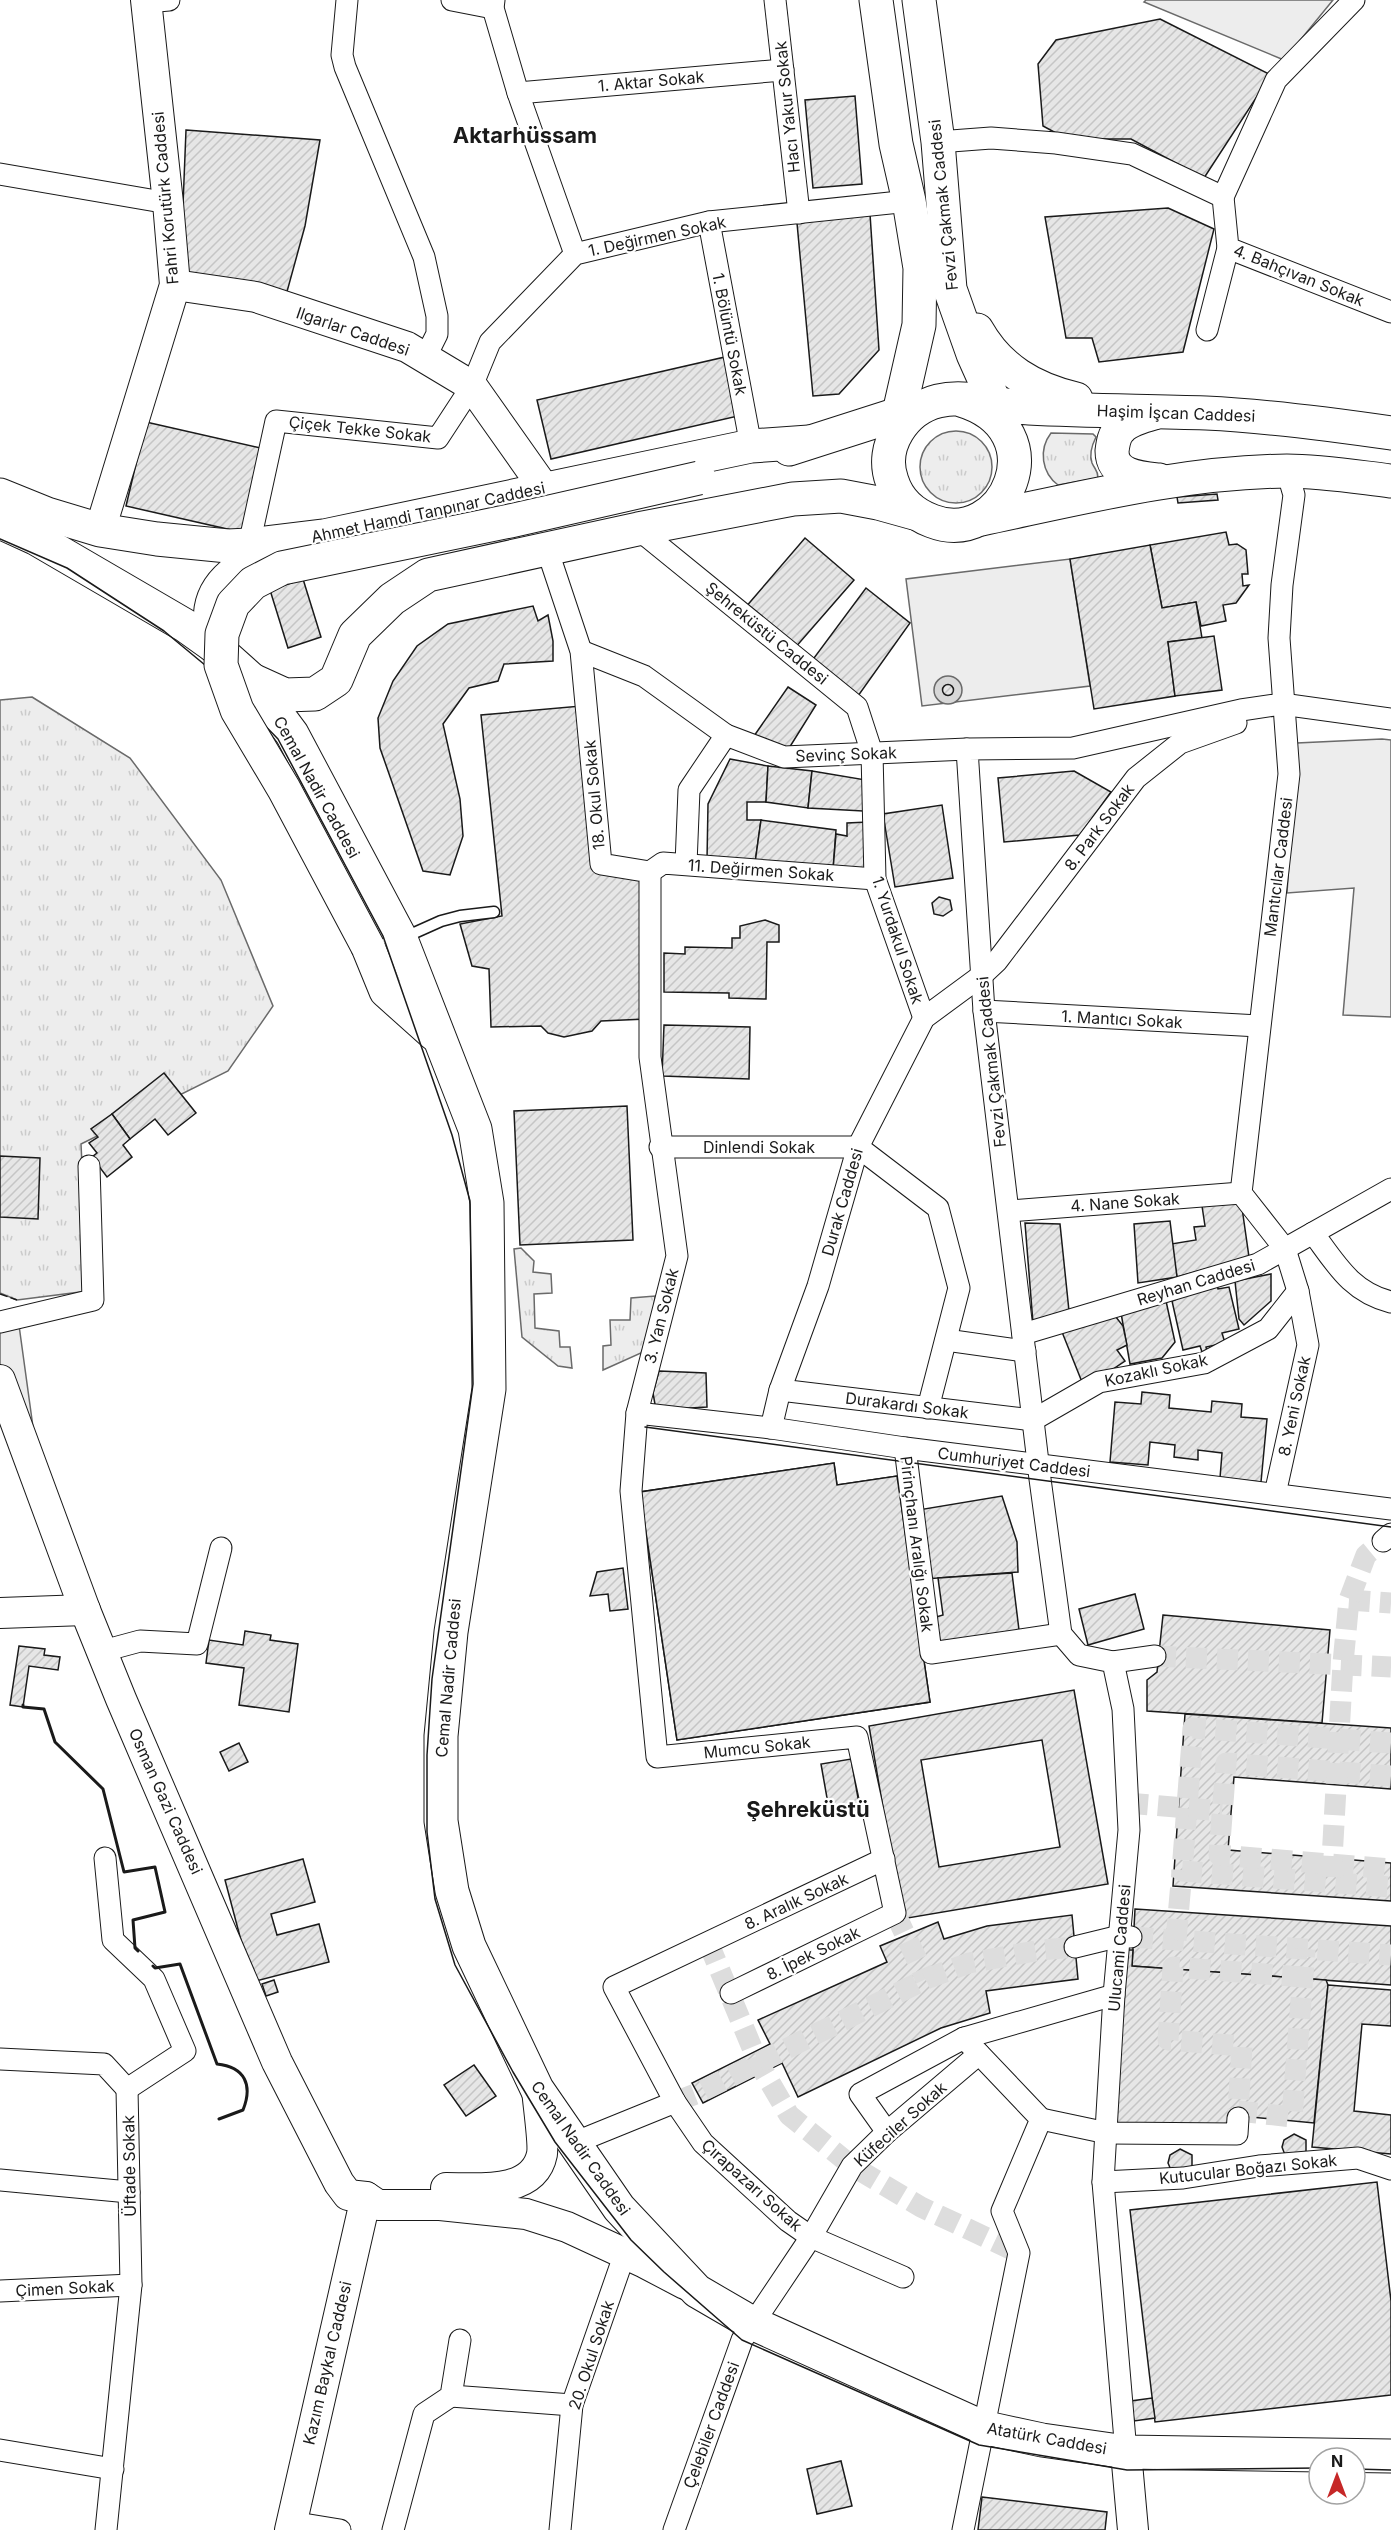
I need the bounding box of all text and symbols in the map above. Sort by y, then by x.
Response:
street label: Hacı Yakur Sokak [770,40,804,174]
street label: 1. Aktar Sokak [597,66,705,96]
street label: Fahri Korutürk Caddesi [147,111,183,285]
street label: Fevzi Çakmak Caddesi [924,119,962,291]
district label: Aktarhüssam [453,122,597,148]
street label: 1. Değirmen Sokak [586,212,728,260]
street label: 4. Bahçıvan Sokak [1231,240,1367,310]
street label: 1. Bölüntü Sokak [708,271,752,397]
street label: Ilgarlar Caddesi [294,302,412,360]
street label: Haşim İşcan Caddesi [1096,400,1256,426]
street label: Çiçek Tekke Sokak [288,412,432,446]
street label: Ahmet Hamdi Tanpınar Caddesi [309,477,547,547]
street label: Şehreküstü Caddesi [702,577,832,689]
street label: Cemal Nadir Caddesi [270,712,364,862]
street label: 18. Okul Sokak [579,739,609,851]
street label: Sevinç Sokak [795,742,897,766]
street label: 8. Park Sokak [1060,779,1138,874]
street label: Mantıcılar Caddesi [1260,796,1296,938]
street label: 11. Değirmen Sokak [687,855,835,885]
street label: 1. Yurdakul Sokak [868,874,928,1006]
street label: Fevzi Çakmak Caddesi [972,976,1010,1148]
street label: 1. Mantıcı Sokak [1061,1006,1183,1032]
street label: Dinlendi Sokak [703,1137,815,1157]
street label: Durak Caddesi [817,1146,867,1258]
street label: 4. Nane Sokak [1070,1188,1181,1216]
street label: Reyhan Caddesi [1135,1255,1257,1309]
street label: 3. Yan Sokak [639,1266,683,1366]
street label: Kozaklı Sokak [1103,1349,1210,1391]
street label: 8. Yeni Sokak [1274,1354,1314,1458]
street label: Durakardı Sokak [844,1388,970,1423]
street label: Cumhuriyet Caddesi [936,1443,1092,1481]
street label: Pirinçhanı Aralığı Sokak [896,1455,938,1634]
street label: Cemal Nadir Caddesi [431,1598,465,1758]
street label: Osman Gazi Caddesi [125,1725,207,1877]
street label: Mumcu Sokak [703,1731,812,1763]
district label: Şehreküstü [746,1796,870,1822]
street label: 8. Aralık Sokak [741,1868,851,1934]
street label: Ulucami Caddesi [1103,1883,1135,2013]
street label: 8. İpek Sokak [763,1922,863,1984]
street label: Cemal Nadir Caddesi [527,2077,635,2219]
street label: Küfeciler Sokak [850,2077,951,2171]
street label: Üftade Sokak [118,2115,140,2217]
street label: Çırapazarı Sokak [698,2135,807,2236]
street label: Kutucular Boğazı Sokak [1158,2150,1338,2188]
street label: Çimen Sokak [15,2275,115,2301]
street label: Kazım Baykal Caddesi [298,2279,356,2447]
street label: 20. Okul Sokak [564,2298,618,2412]
street label: Çelebiler Caddesi [679,2359,743,2491]
street label: Atatürk Caddesi [986,2418,1108,2458]
north arrow [1307,2446,1367,2506]
text: N [1331,2451,1343,2471]

